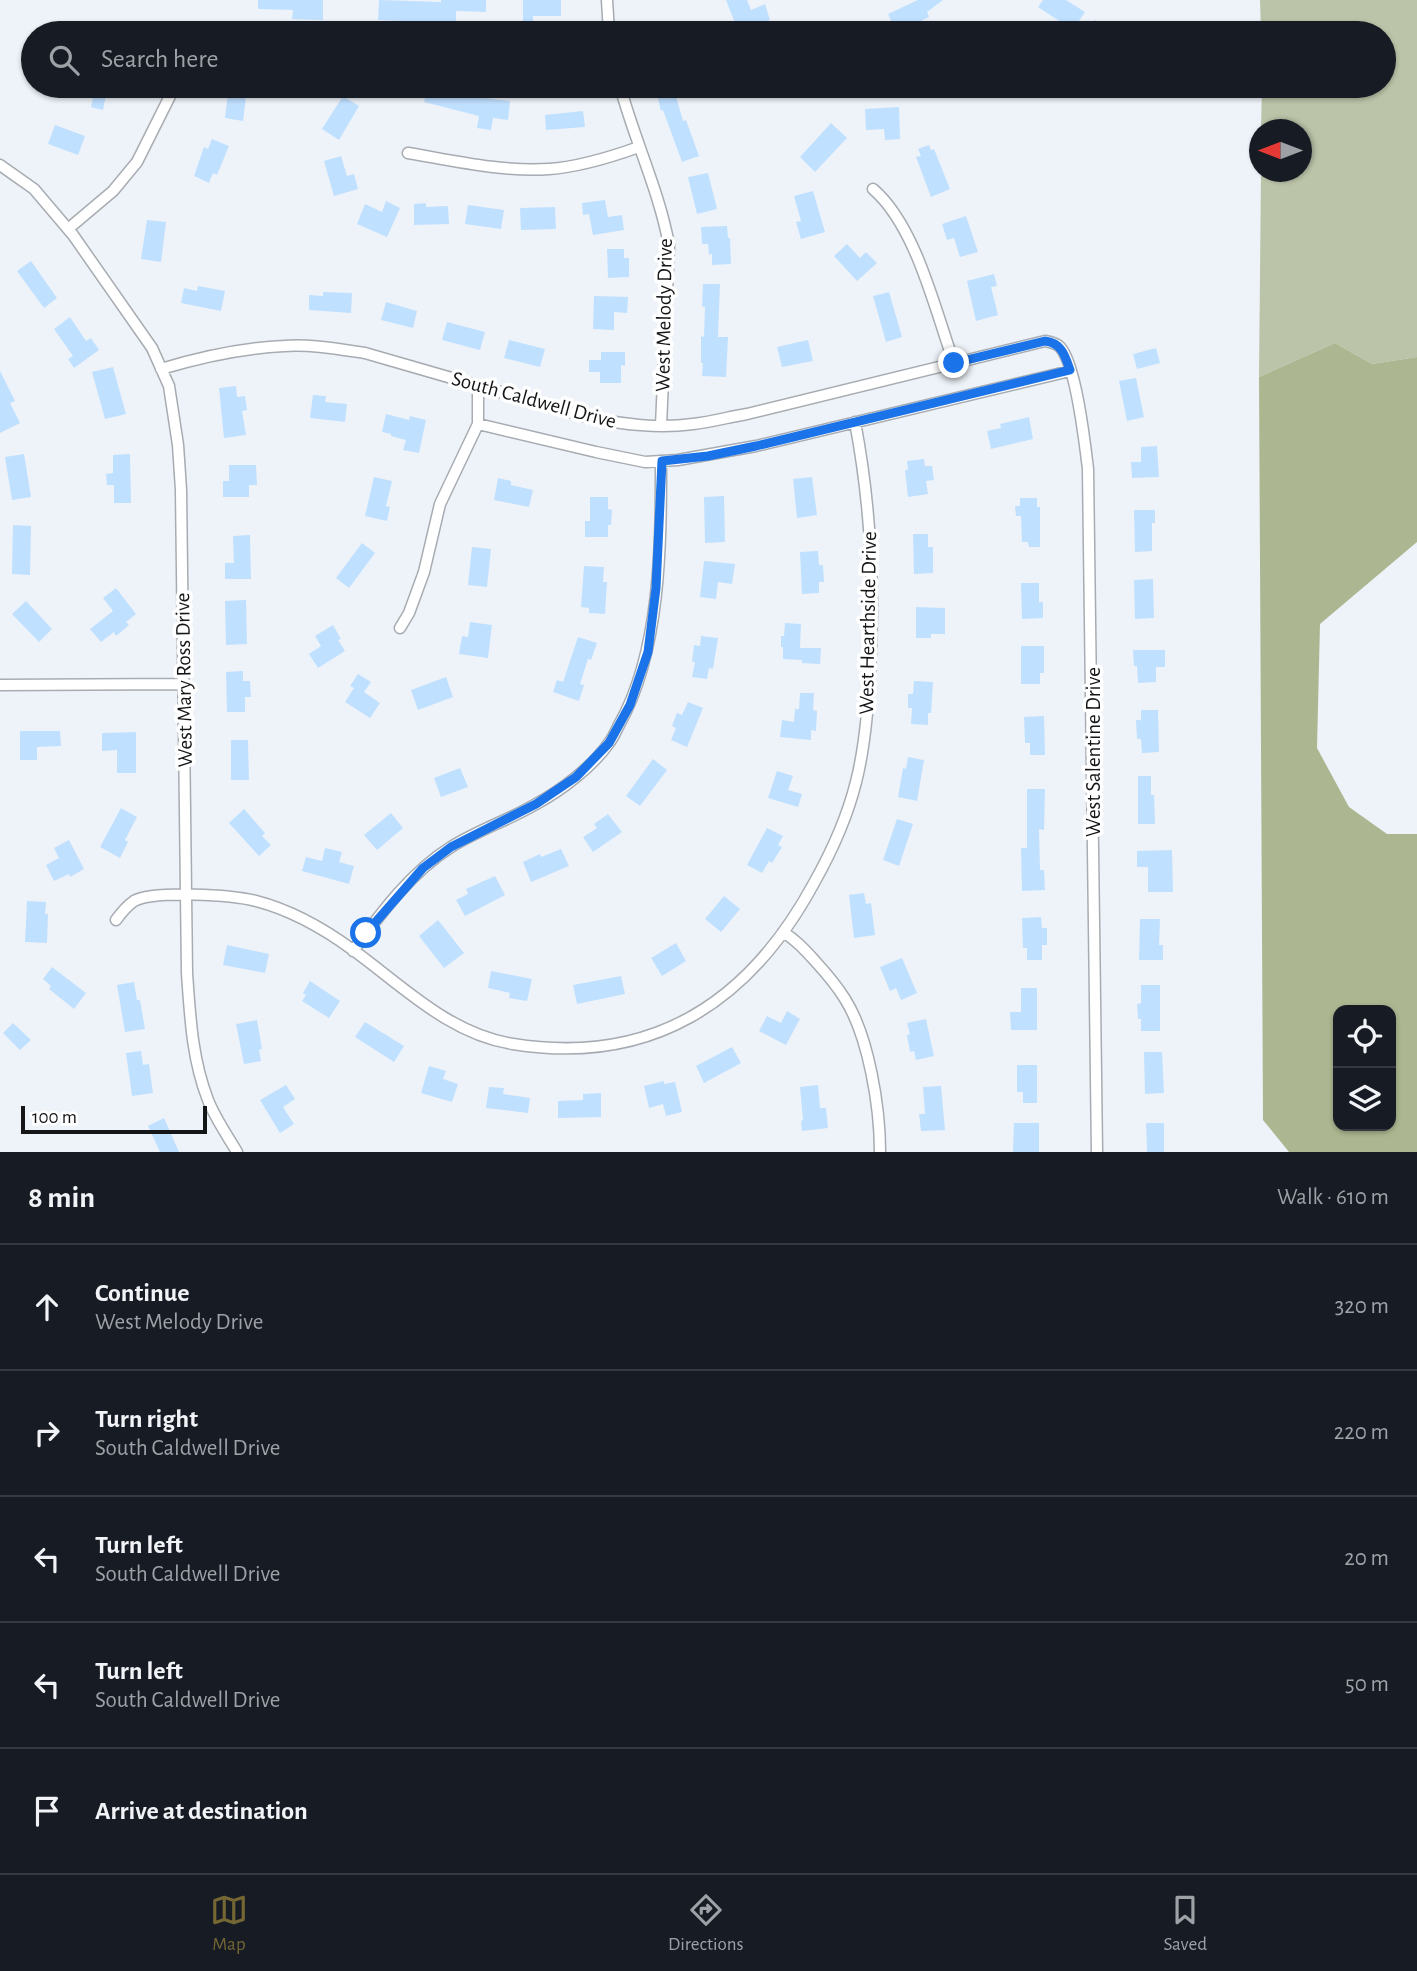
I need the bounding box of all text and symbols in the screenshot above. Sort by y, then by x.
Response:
search box [21,21,1396,98]
icon: search [45,41,83,79]
text: Search here [101,46,219,72]
north arrow [1249,119,1312,182]
street label: West Melody Drive [652,238,676,392]
route end [938,347,969,378]
street label: South Caldwell Drive [450,368,618,432]
street label: West Hearthside Drive [856,531,880,715]
street label: West Mary Ross Drive [172,592,196,768]
street label: West Salentine Drive [1083,667,1104,837]
route start [350,917,381,948]
map controls [1333,1005,1396,1131]
button: locate [1333,1005,1396,1068]
button: layers [1333,1068,1396,1131]
scale bar [21,1103,206,1135]
text: 100 m [32,1108,77,1127]
text: 8 min [28,1183,95,1213]
text: Walk · 610 m [1277,1186,1389,1209]
text: Continue [95,1280,190,1306]
icon: ahead [28,1288,66,1326]
text: 320 m [1335,1295,1389,1318]
text: West Melody Drive [95,1311,263,1334]
text: Turn right [95,1406,198,1432]
icon: right [28,1414,66,1452]
text: 220 m [1334,1421,1389,1444]
text: South Caldwell Drive [95,1437,280,1460]
text: Turn left [95,1532,183,1558]
icon: left [28,1540,66,1578]
text: 20 m [1344,1547,1389,1570]
text: South Caldwell Drive [95,1563,280,1586]
text: Turn left [95,1658,183,1684]
icon: left [28,1666,66,1704]
text: 50 m [1345,1673,1389,1696]
text: South Caldwell Drive [95,1689,280,1712]
icon: arrive [28,1792,66,1830]
text: Arrive at destination [95,1798,308,1824]
tab: Map [210,1891,248,1956]
tab: Directions [668,1891,744,1956]
tab: Saved [1164,1891,1207,1956]

